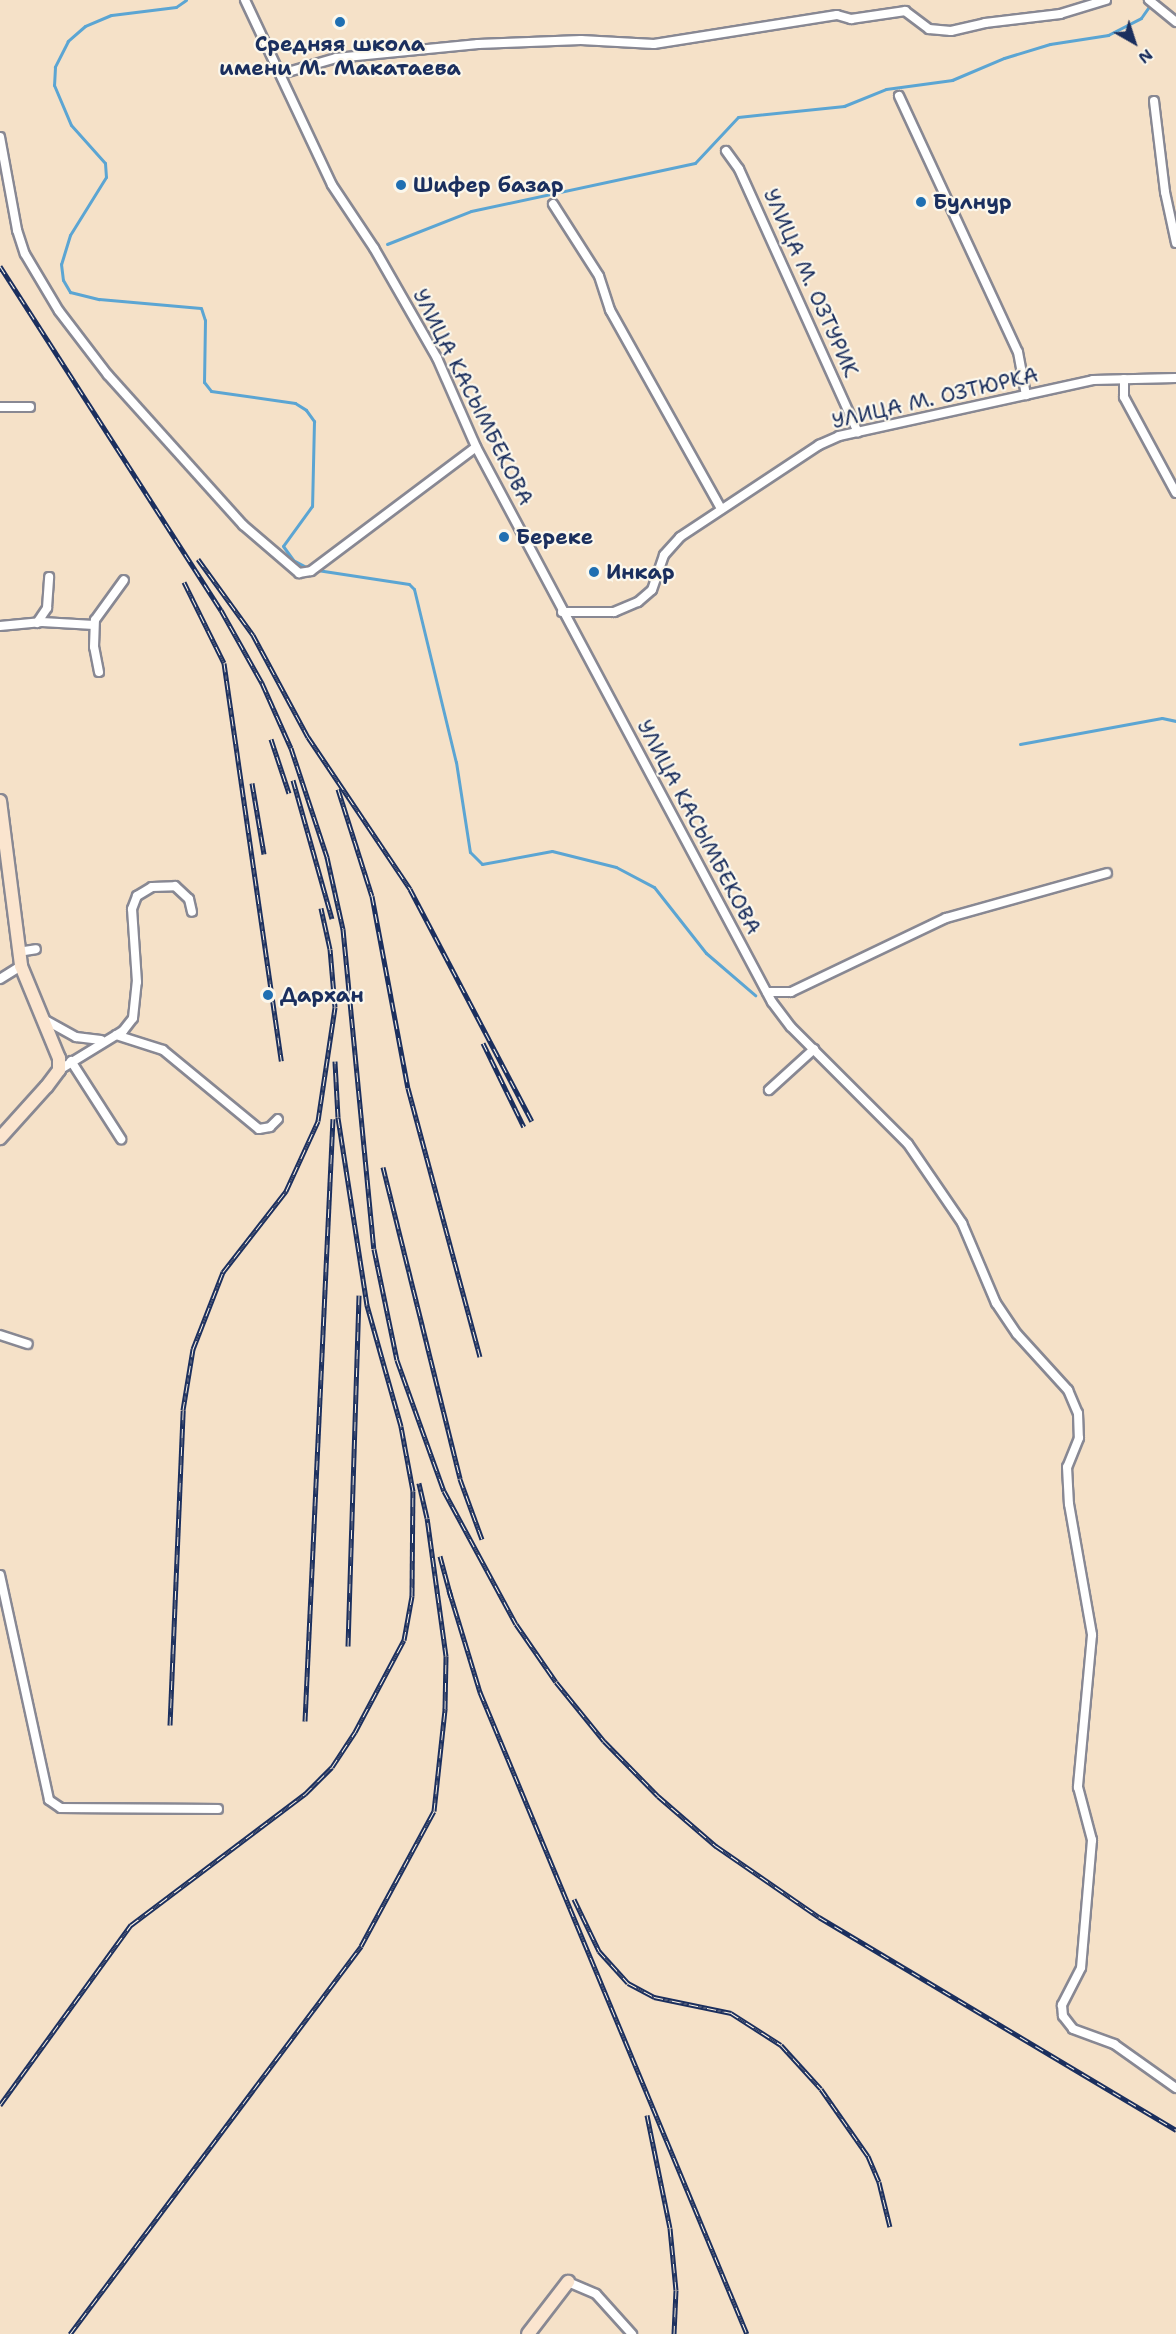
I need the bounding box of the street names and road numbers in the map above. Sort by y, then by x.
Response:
street label: УЛИЦА М. ОЗТУРИК [758,185,864,381]
street label: УЛИЦА КАСЫМБЕКОВА [407,285,539,509]
street label: УЛИЦА М. ОЗТЮРКА [829,362,1041,434]
street label: УЛИЦА КАСЫМБЕКОВА [632,715,766,939]

